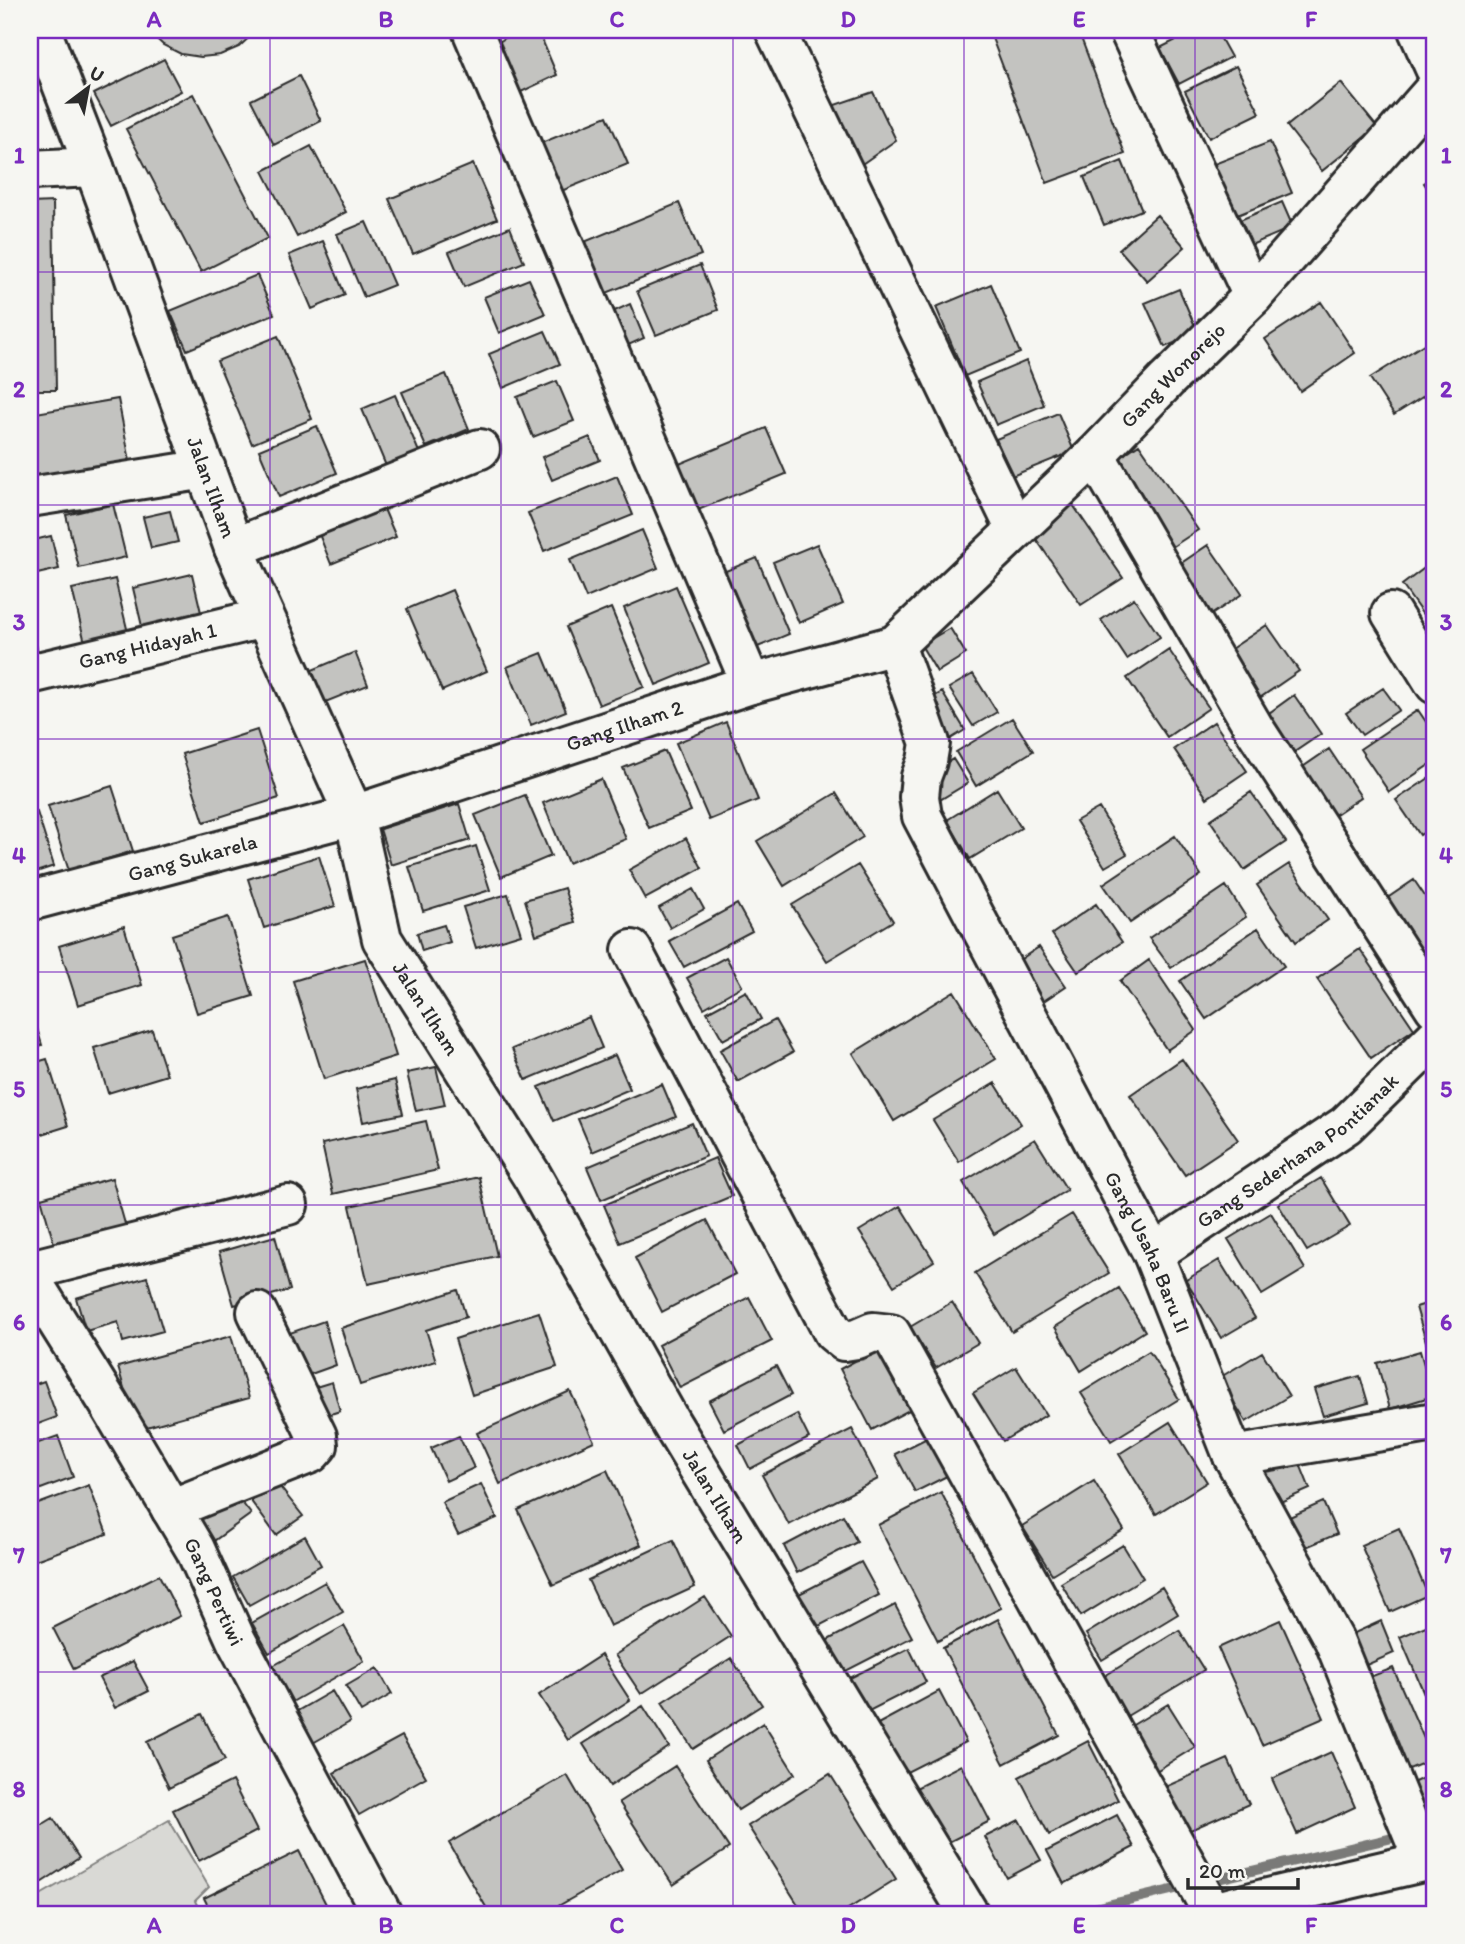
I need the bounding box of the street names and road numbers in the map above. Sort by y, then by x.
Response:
street label: Gang Wonorejo [1115,317,1230,433]
street label: Jalan Ilham [182,433,242,541]
street label: Gang Hidayah 1 [76,617,219,674]
street label: Gang Ilham 2 [563,694,686,756]
street label: Gang Sukarela [125,828,259,886]
street label: Jalan Ilham [388,957,465,1060]
street label: Gang Sederhana Pontianak [1192,1068,1403,1233]
street label: Gang Usaha Baru II [1100,1167,1196,1336]
street label: Jalan Ilham [678,1444,754,1548]
street label: Gang Pertiwi [179,1533,250,1650]

